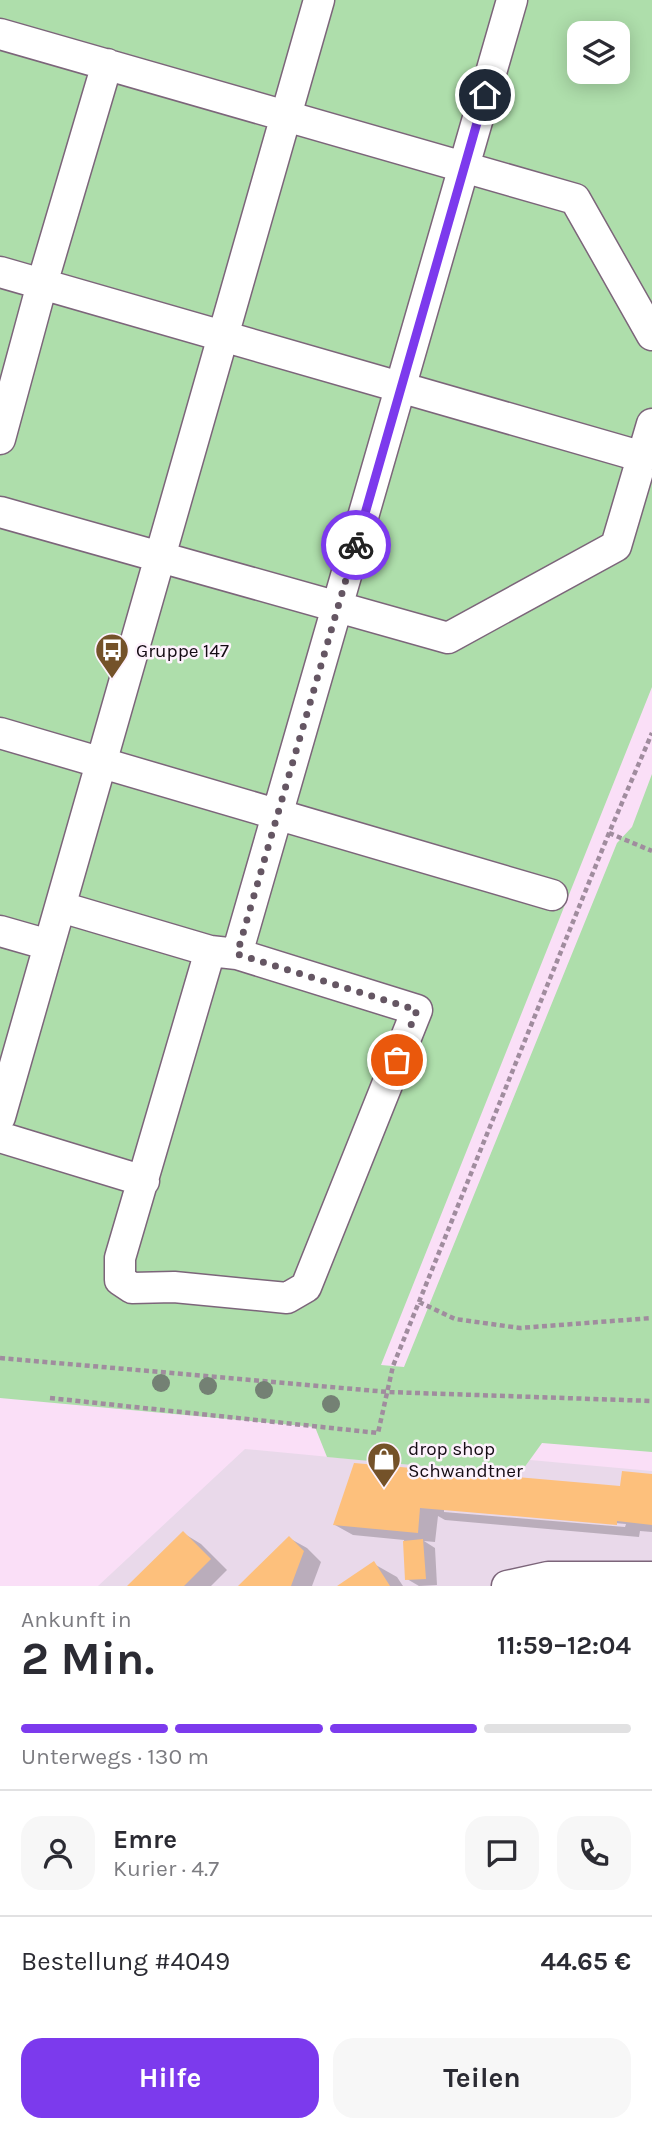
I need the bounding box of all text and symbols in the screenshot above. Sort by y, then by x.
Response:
map controls [567,21,630,84]
button: layers [567,21,630,84]
pin [455,65,515,125]
icon: home [466,76,504,114]
courier [321,510,391,580]
icon: bike [337,526,375,564]
bus stop icon: Gruppe 147 [93,631,131,680]
place label: Gruppe 147 [136,640,229,662]
pin [367,1030,427,1090]
icon: bag [378,1041,416,1079]
place label: drop shop Schwandtner [408,1438,523,1482]
shop icon: drop shop Schwandtner [365,1440,403,1489]
text: Ankunft in [21,1606,132,1633]
text: 11:59–12:04 [497,1630,631,1661]
text: 2 Min. [21,1632,154,1686]
text: Unterwegs · 130 m [21,1743,209,1770]
button: person [21,1816,95,1890]
button: chat [465,1816,539,1890]
button: phone [557,1816,631,1890]
text: Emre [113,1824,177,1855]
text: Kurier · 4.7 [113,1855,219,1882]
text: Bestellung #4049 [21,1946,230,1977]
text: 44.65 € [541,1946,631,1977]
button: Hilfe [21,2038,319,2118]
button: Teilen [333,2038,631,2118]

